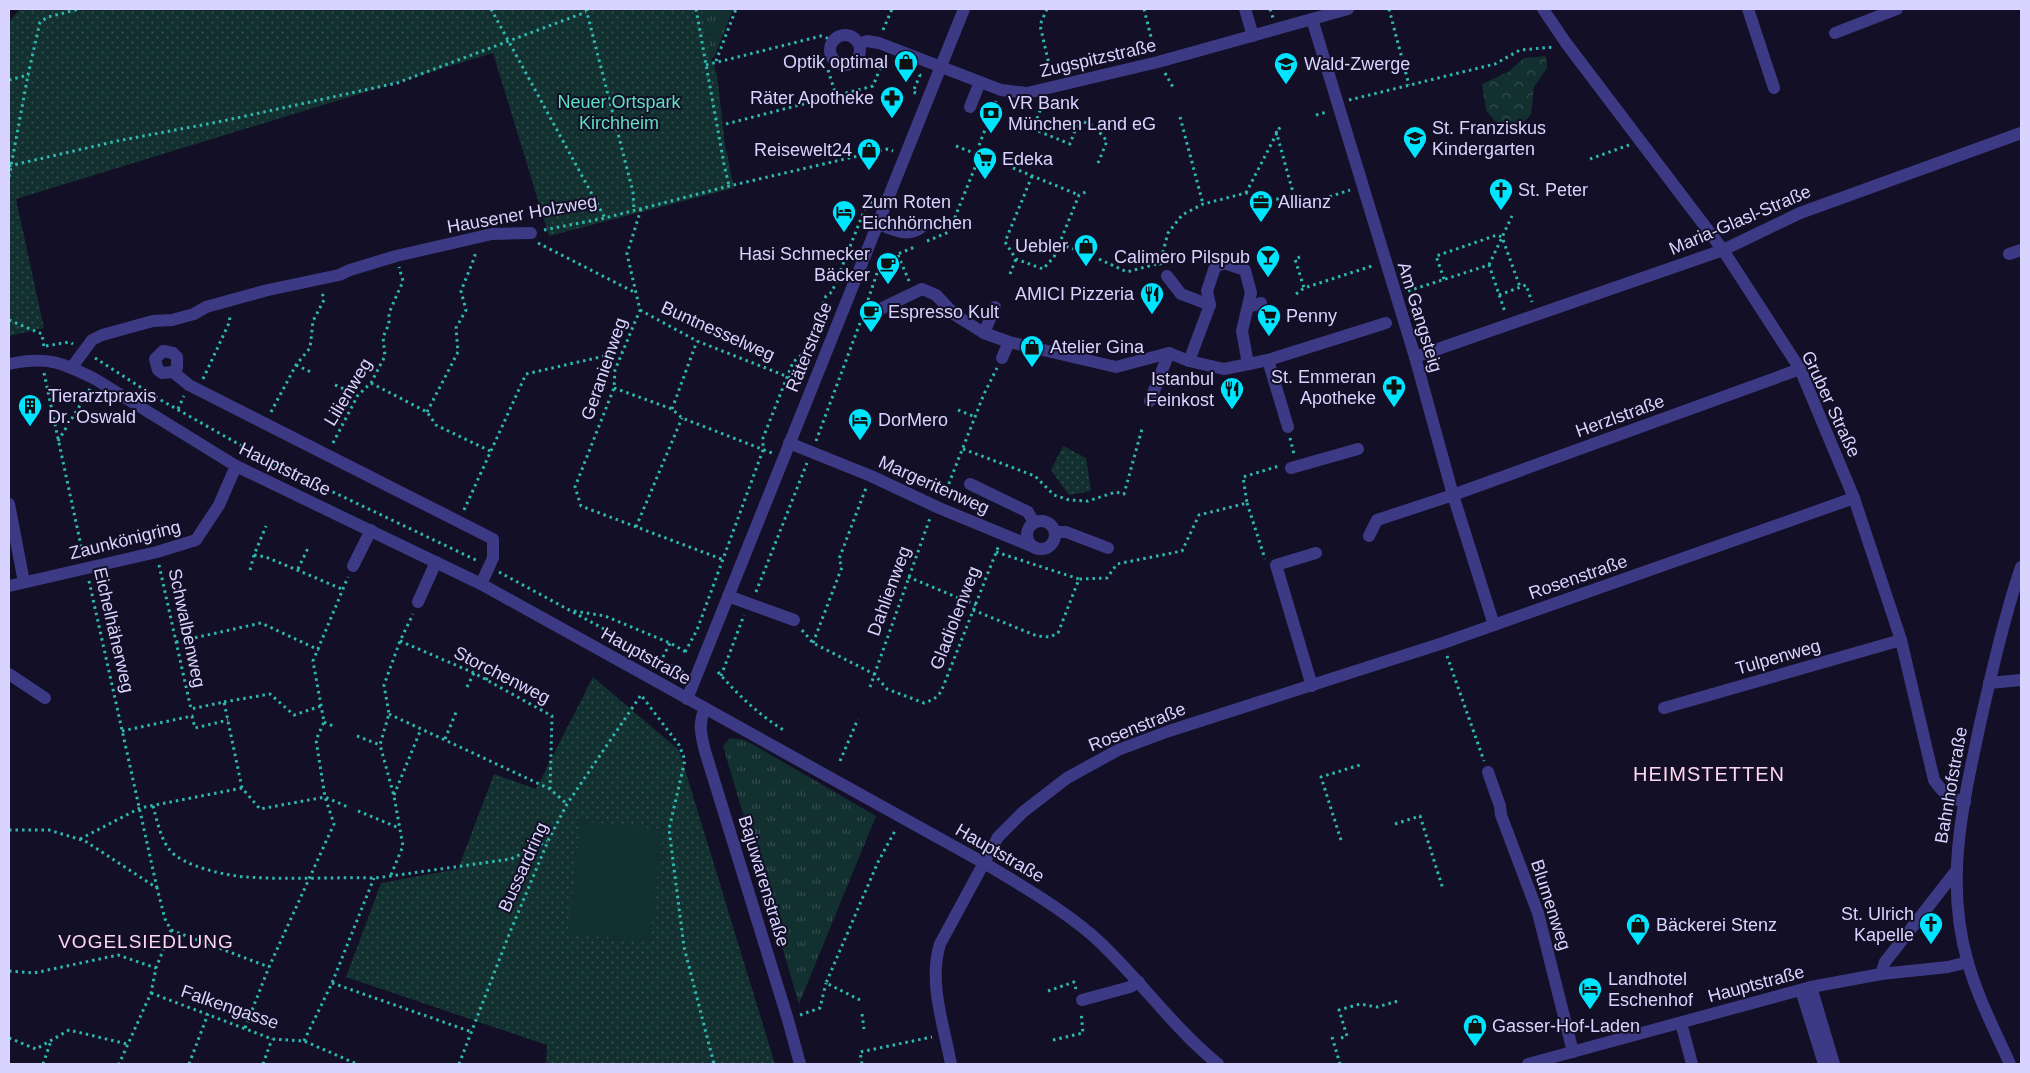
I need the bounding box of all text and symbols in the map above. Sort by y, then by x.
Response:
street label: Zugspitzstraße [1038,35,1158,81]
shop icon: Optik optimal [893,49,919,83]
school or university icon: Wald-Zwerge [1273,51,1299,85]
place label: Optik optimal [783,52,888,72]
place label: Wald-Zwerge [1304,54,1410,74]
pharmacy icon: Räter Apotheke [879,85,905,119]
place label: Räter Apotheke [750,88,874,108]
park label: Neuer Ortspark Kirchheim [557,92,682,133]
place label: VR Bank München Land eG [1008,93,1156,134]
bank icon: VR Bank München Land eG [978,100,1004,134]
place label: St. Franziskus Kindergarten [1432,118,1546,159]
school or university icon: St. Franziskus Kindergarten [1402,125,1428,159]
shop icon: Reisewelt24 [856,137,882,171]
place label: Reisewelt24 [754,140,852,160]
supermarket icon: Edeka [972,146,998,180]
place label: Edeka [1002,149,1054,169]
church icon: St. Peter [1488,177,1514,211]
place label: St. Peter [1518,180,1588,200]
street label: Maria-Glasl-Straße [1666,181,1814,259]
office icon: Allianz [1248,189,1274,223]
street label: Hausener Holzweg [445,191,599,237]
place label: Zum Roten Eichhörnchen [862,192,972,233]
place label: Allianz [1278,192,1331,212]
hotel icon: Zum Roten Eichhörnchen [831,199,857,233]
shop icon: Uebler [1073,233,1099,267]
place label: Uebler [1015,236,1068,256]
place label: Hasi Schmecker Bäcker [739,244,870,285]
bar icon: Calimero Pilspub [1255,244,1281,278]
place label: Calimero Pilspub [1114,247,1250,267]
cafe icon: Hasi Schmecker Bäcker [875,251,901,285]
street label: Am Gangsteig [1394,260,1446,374]
restaurant icon: AMICI Pizzeria [1139,281,1165,315]
place label: AMICI Pizzeria [1015,284,1135,304]
street label: Buntnesselweg [658,297,778,365]
street label: Räterstraße [782,299,836,395]
cafe icon: Espresso Kult [858,299,884,333]
place label: Espresso Kult [888,302,999,322]
supermarket icon: Penny [1256,303,1282,337]
place label: Penny [1286,306,1337,326]
street label: Geranienweg [577,315,631,423]
shop icon: Atelier Gina [1019,334,1045,368]
place label: Atelier Gina [1050,337,1145,357]
street label: Gruber Straße [1798,348,1864,460]
street label: Lilienweg [320,355,376,429]
place label: St. Emmeran Apotheke [1271,367,1376,408]
place label: Istanbul Feinkost [1146,369,1214,410]
pharmacy icon: St. Emmeran Apotheke [1381,374,1407,408]
restaurant icon: Istanbul Feinkost [1219,376,1245,410]
place label: Tierarztpraxis Dr. Oswald [48,386,156,427]
street label: Herzlstraße [1573,391,1667,441]
building icon: Tierarztpraxis Dr. Oswald [17,393,43,427]
hotel icon: DorMero [847,407,873,441]
place label: DorMero [878,410,948,430]
street label: Hauptstraße [236,438,334,500]
street label: Margeritenweg [876,452,992,518]
street label: Zaunkönigring [67,516,183,564]
street label: Dahlienweg [864,543,914,639]
street label: Rosenstraße [1526,551,1630,603]
street label: Gladiolenweg [926,563,984,673]
street label: Eichelhäherweg [90,565,138,695]
street label: Schwalbenweg [165,567,209,689]
street label: Hauptstraße [598,623,694,689]
street label: Tulpenweg [1733,635,1823,679]
street label: Storchenweg [451,642,553,708]
street label: Rosenstraße [1085,698,1189,756]
street label: Bahnhofstraße [1931,725,1971,845]
district label: HEIMSTETTEN [1633,763,1785,785]
street label: Bajuwarenstraße [735,813,793,949]
street label: Bussardring [494,819,552,915]
street label: Hauptstraße [952,820,1048,886]
street label: Blumenweg [1527,857,1575,953]
place label: St. Ulrich Kapelle [1841,904,1914,945]
church icon: St. Ulrich Kapelle [1918,911,1944,945]
shop icon: Bäckerei Stenz [1625,912,1651,946]
place label: Bäckerei Stenz [1656,915,1777,935]
district label: VOGELSIEDLUNG [58,931,234,952]
street label: Hauptstraße [1706,962,1806,1006]
place label: Landhotel Eschenhof [1608,969,1694,1010]
hotel icon: Landhotel Eschenhof [1577,976,1603,1010]
street label: Falkengasse [178,981,282,1033]
shop icon: Gasser-Hof-Laden [1462,1013,1488,1047]
place label: Gasser-Hof-Laden [1492,1016,1640,1036]

